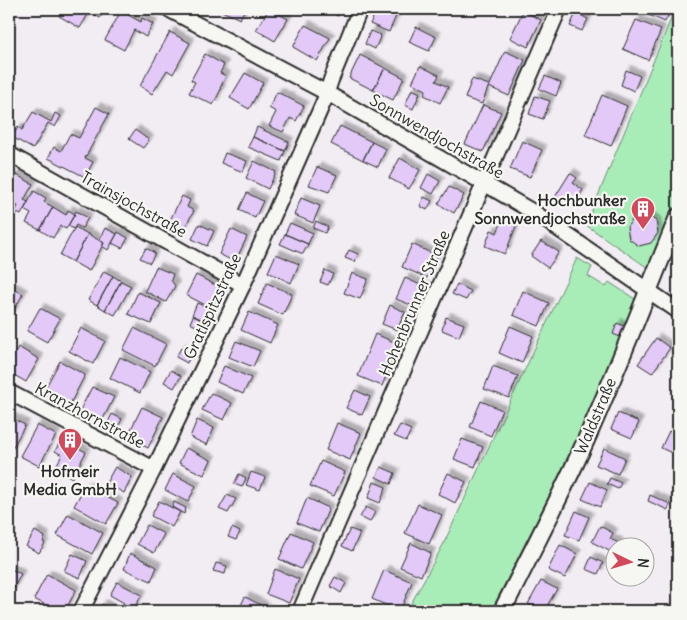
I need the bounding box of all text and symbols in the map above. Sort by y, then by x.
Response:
street label: Sonnwendjochstraße [366,89,508,183]
street label: Trainsjochstraße [77,167,191,241]
place label: Hochbunker Sonnwendjochstraße [474,190,626,228]
building icon: Hochbunker Sonnwendjochstraße [630,196,656,230]
street label: Hohenbrunner Straße [374,227,454,379]
street label: Gratlspitzstraße [179,250,245,362]
street label: Waldstraße [570,375,620,457]
street label: Kranzhornstraße [32,378,148,452]
building icon: Hofmeir Media GmbH [57,427,83,461]
place label: Hofmeir Media GmbH [23,461,117,499]
north arrow [604,538,654,588]
text: N [634,558,652,569]

